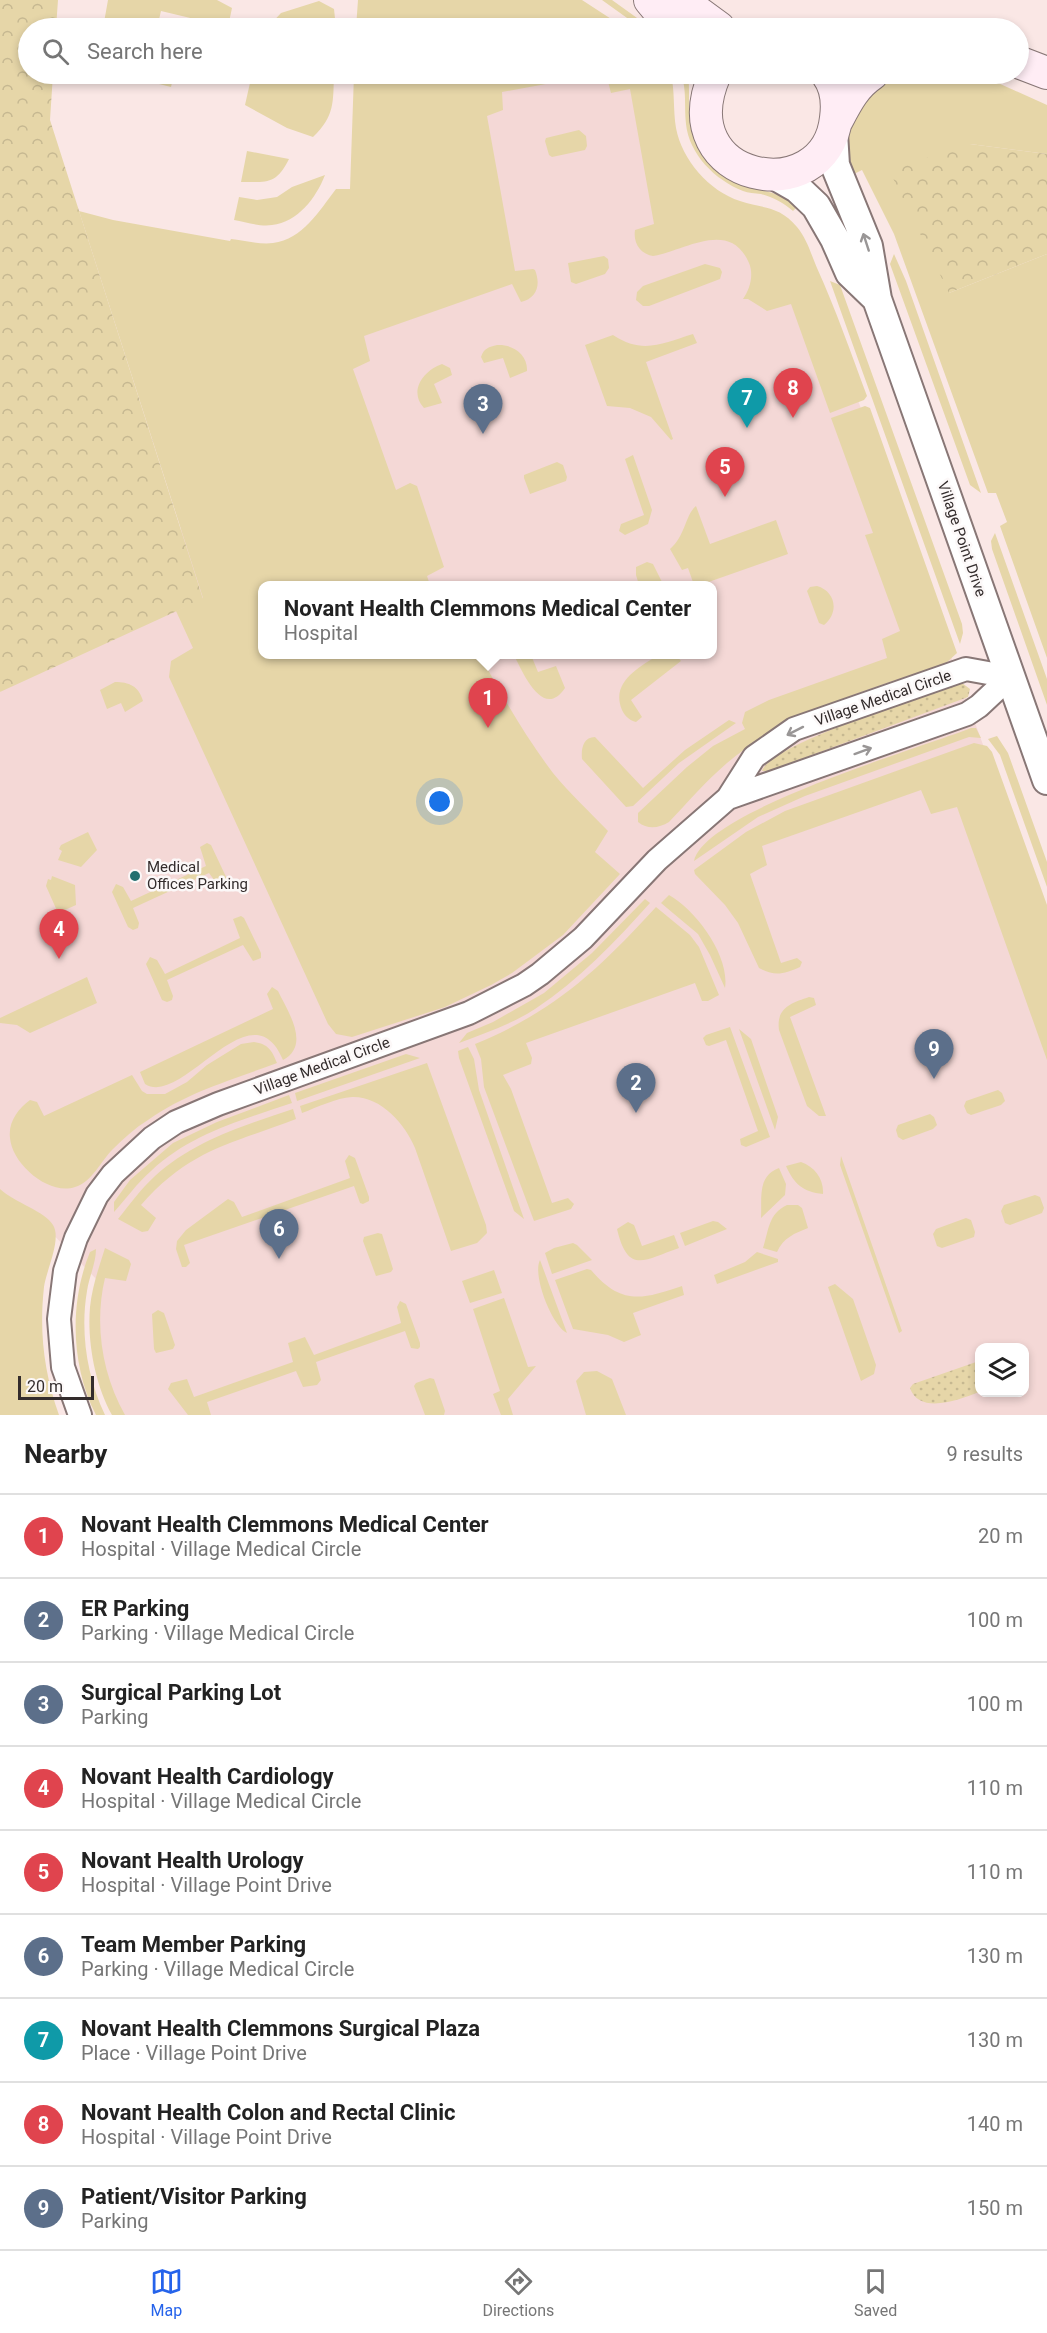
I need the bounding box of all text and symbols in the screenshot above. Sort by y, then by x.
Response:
search box [18,18,1029,84]
icon: search [39,35,72,68]
text: Search here [87,39,203,64]
one-way arrow [859,233,870,252]
pin: 8 [774,368,812,418]
pin: 7 [728,378,766,428]
pin: 3 [464,384,502,434]
pin: 5 [706,448,744,497]
street label: Village Point Drive [934,479,990,599]
popup [258,581,717,659]
text: Novant Health Clemmons Medical Center [284,596,691,621]
text: Hospital [284,621,358,645]
street label: Village Medical Circle [812,666,954,730]
pin: 1 [468,678,508,728]
one-way arrow [786,725,804,737]
one-way arrow [853,744,872,755]
your location [425,787,454,816]
place label: Medical Offices Parking [147,858,248,893]
marker: Medical Offices Parking [128,869,142,883]
pin: 4 [40,910,78,959]
pin: 9 [914,1030,954,1079]
street label: Village Medical Circle [252,1033,392,1099]
pin: 2 [616,1064,656,1113]
pin: 6 [260,1210,298,1259]
map controls [975,1343,1029,1397]
button: layers [975,1343,1029,1397]
scale bar [18,1373,94,1400]
text: 20 m [27,1377,63,1396]
text: Nearby [24,1439,107,1469]
text: 9 results [947,1442,1023,1466]
text: Novant Health Clemmons Medical Center [81,1512,489,1537]
text: 1 [38,1524,49,1548]
text: 20 m [978,1524,1023,1548]
text: Hospital · Village Medical Circle [81,1537,361,1561]
text: ER Parking [81,1596,189,1621]
text: 2 [38,1608,49,1632]
text: 100 m [967,1608,1023,1632]
text: Parking · Village Medical Circle [81,1621,354,1645]
text: Surgical Parking Lot [81,1680,281,1705]
text: 3 [38,1692,49,1716]
text: 100 m [967,1692,1023,1716]
text: Parking [81,1705,148,1729]
text: Novant Health Cardiology [81,1764,334,1789]
text: 4 [38,1776,49,1800]
text: 110 m [967,1776,1023,1800]
text: Hospital · Village Medical Circle [81,1789,361,1813]
text: Novant Health Urology [81,1848,304,1873]
text: 5 [38,1860,49,1884]
text: 110 m [967,1860,1023,1884]
text: Hospital · Village Point Drive [81,1873,332,1897]
text: Team Member Parking [81,1932,306,1957]
text: 6 [38,1944,49,1968]
text: 130 m [967,1944,1023,1968]
text: Parking · Village Medical Circle [81,1957,354,1981]
text: Novant Health Clemmons Surgical Plaza [81,2016,480,2041]
text: 7 [38,2028,49,2052]
text: 130 m [967,2028,1023,2052]
text: Place · Village Point Drive [81,2041,307,2065]
text: Novant Health Colon and Rectal Clinic [81,2100,455,2125]
text: 8 [38,2112,49,2136]
text: 140 m [967,2112,1023,2136]
text: Hospital · Village Point Drive [81,2125,332,2149]
text: Patient/Visitor Parking [81,2184,307,2209]
text: 9 [38,2196,49,2220]
text: 150 m [967,2196,1023,2220]
text: Parking [81,2209,148,2233]
tab: Map [150,2265,183,2320]
tab: Directions [482,2265,554,2320]
tab: Saved [854,2265,897,2320]

